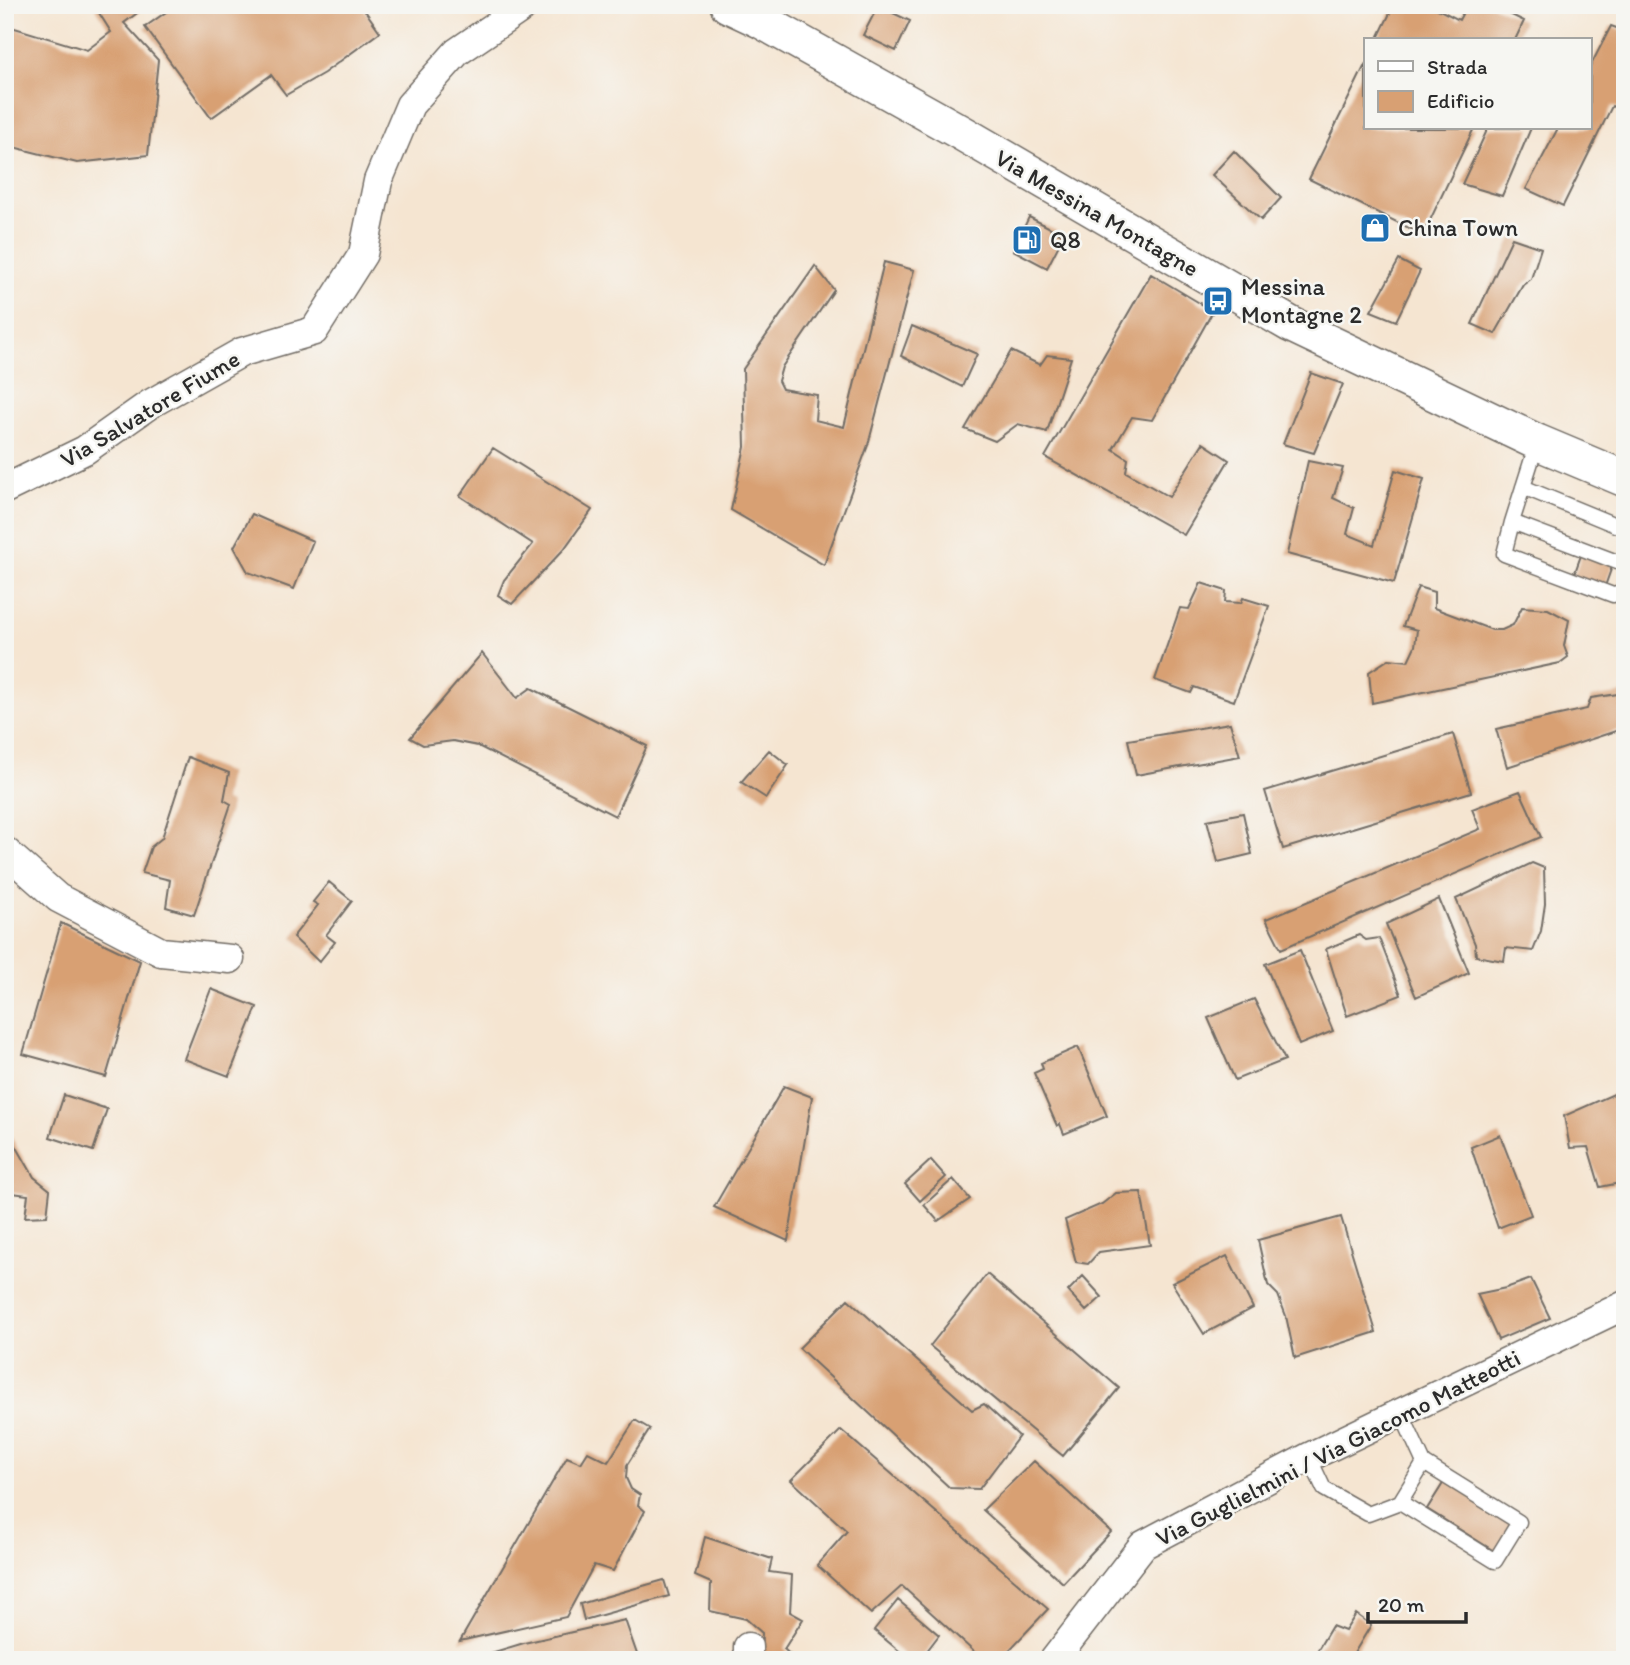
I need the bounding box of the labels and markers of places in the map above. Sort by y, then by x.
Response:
shop icon: China Town [1358,211,1392,245]
place label: China Town [1398,213,1518,242]
fuel station icon: Q8 [1010,223,1044,257]
place label: Q8 [1050,225,1081,254]
place label: Messina Montagne 2 [1241,272,1362,329]
bus stop icon: Messina Montagne 2 [1201,284,1235,318]

